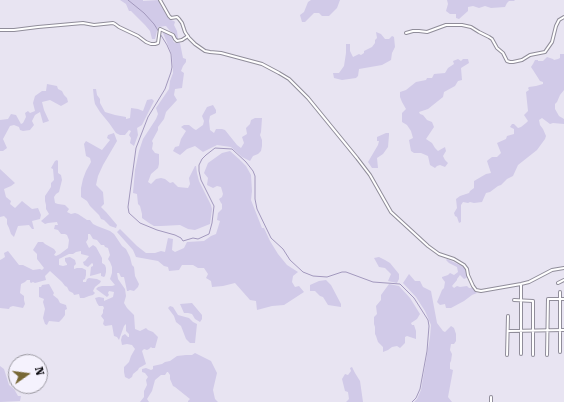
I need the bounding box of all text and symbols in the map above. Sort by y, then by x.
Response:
north arrow [8,354,48,394]
text: N [32,366,46,377]

